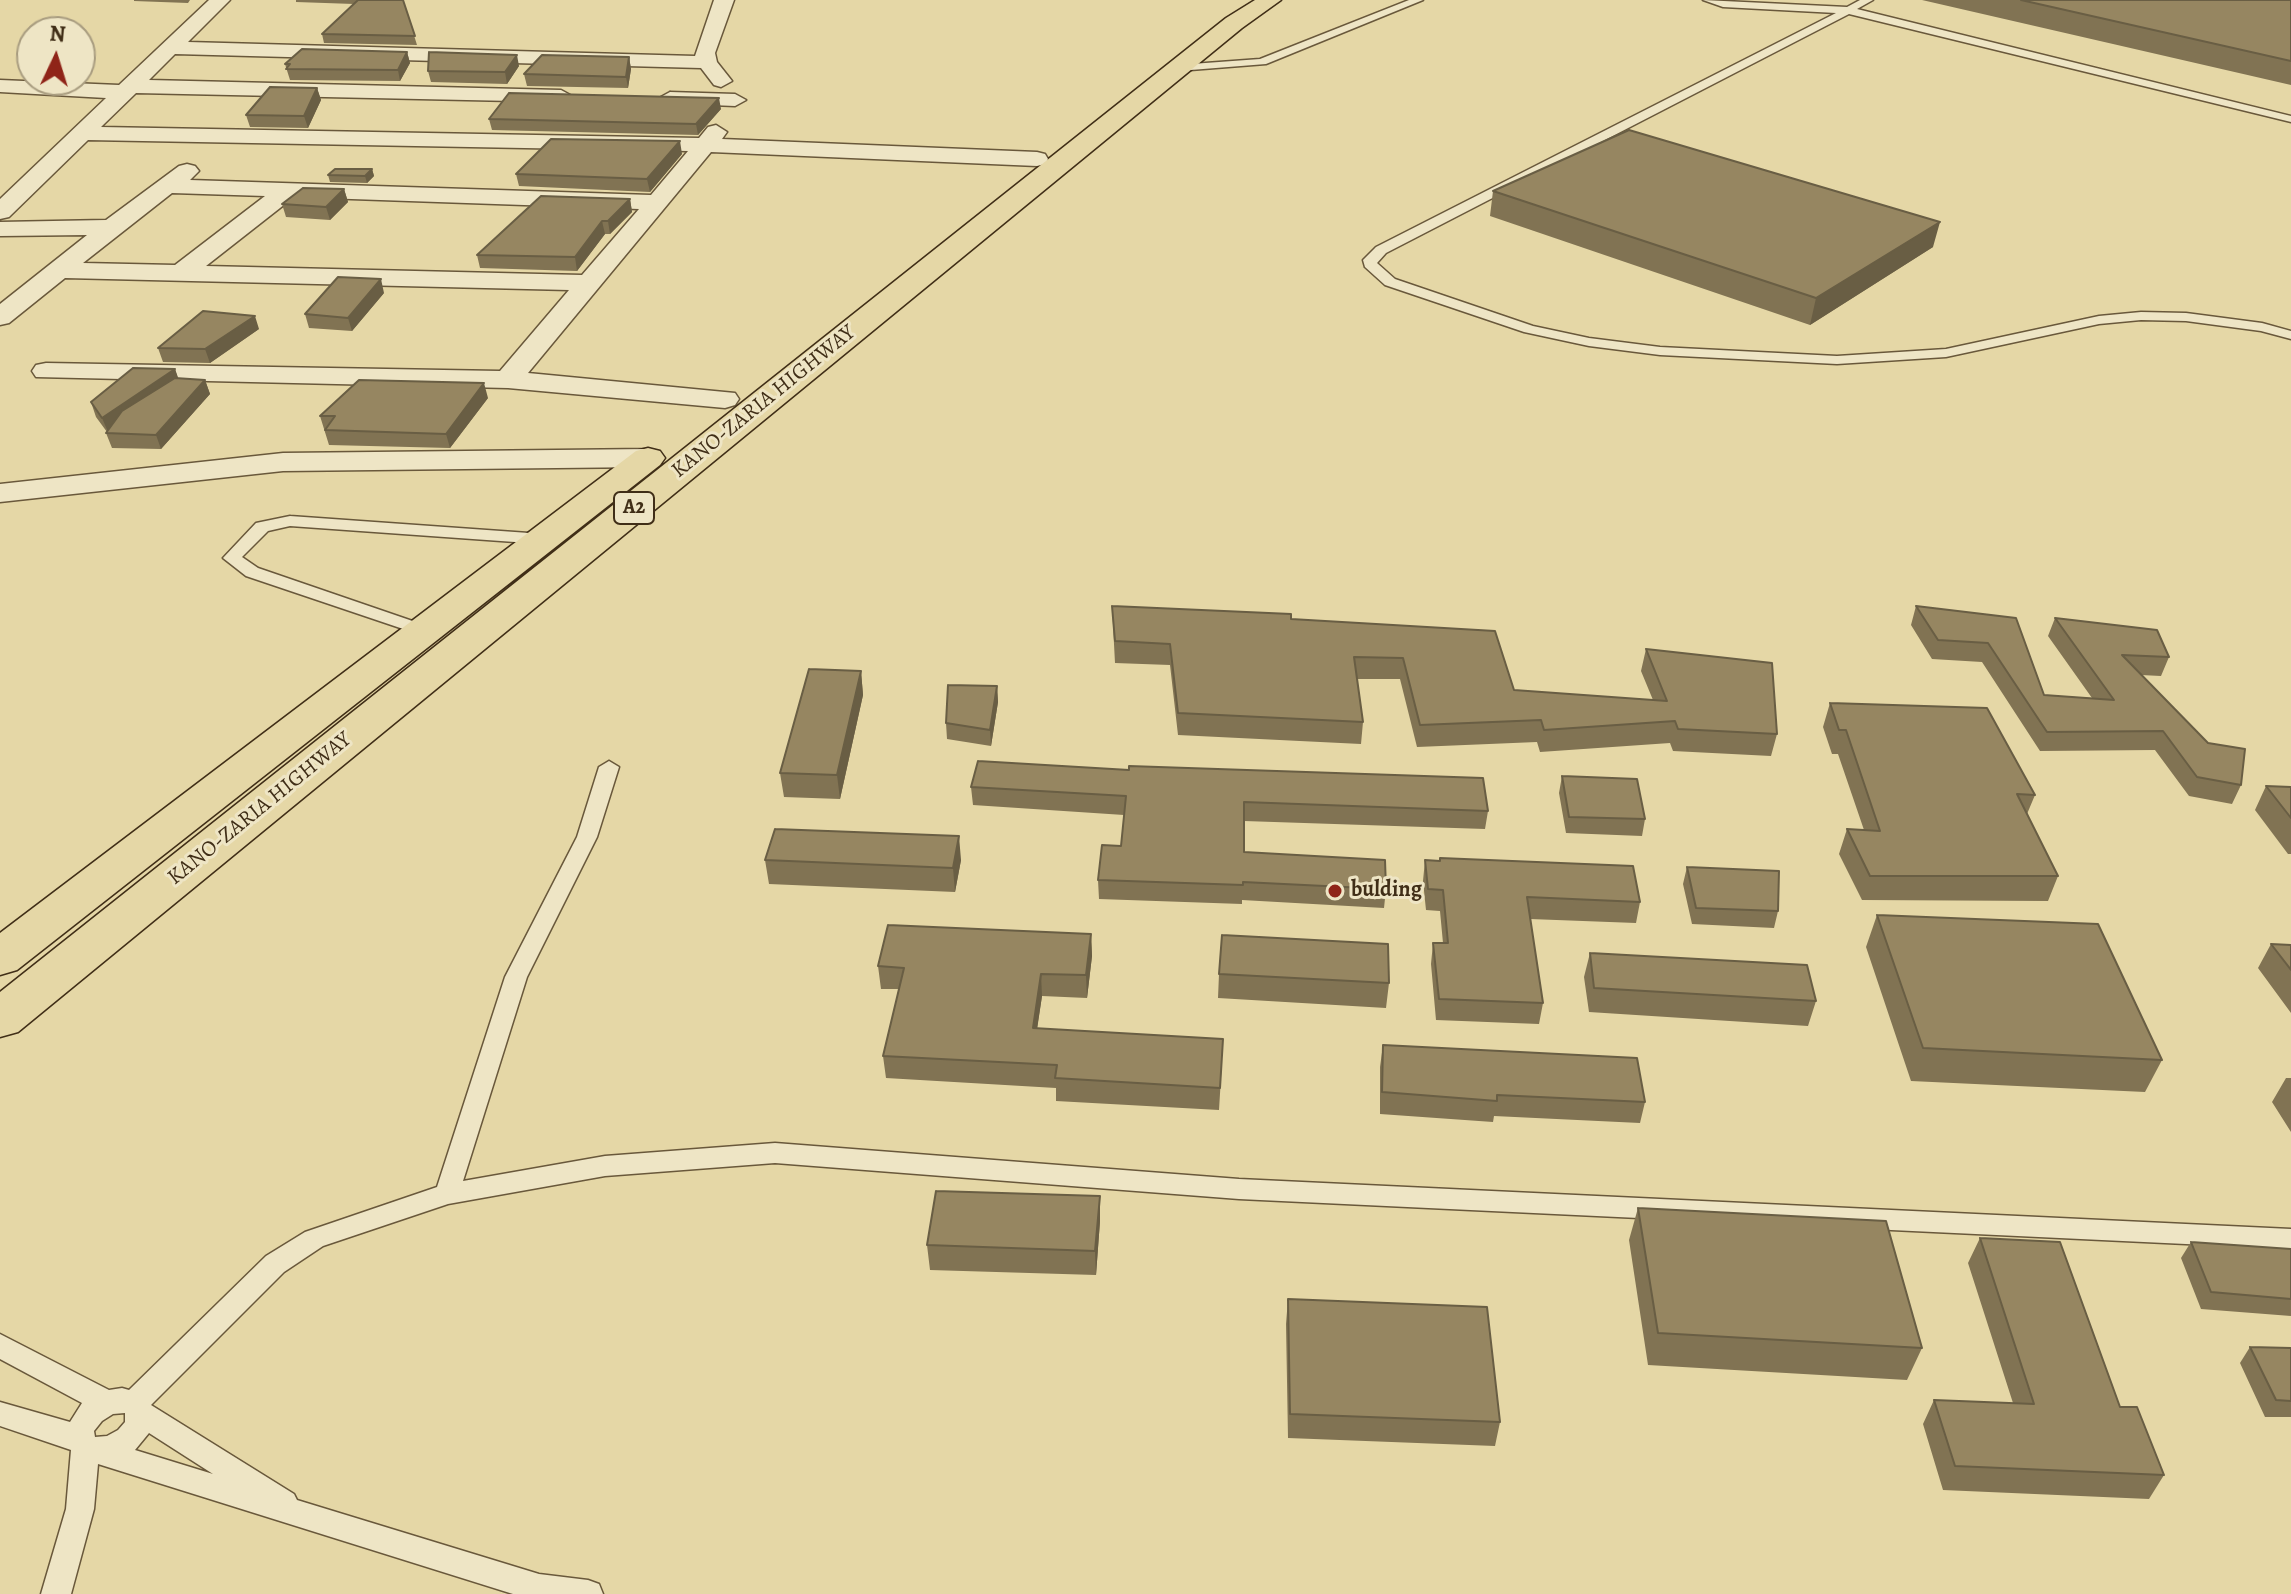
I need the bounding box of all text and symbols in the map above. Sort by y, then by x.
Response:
north arrow [16,16,96,96]
text: N [48,19,67,50]
street label: KANO-ZARIA HIGHWAY [667,320,861,484]
road number: A2 [614,492,654,524]
street label: KANO-ZARIA HIGHWAY [163,727,357,891]
place label: bulding [1351,878,1422,904]
marker: bulding [1326,882,1344,900]

